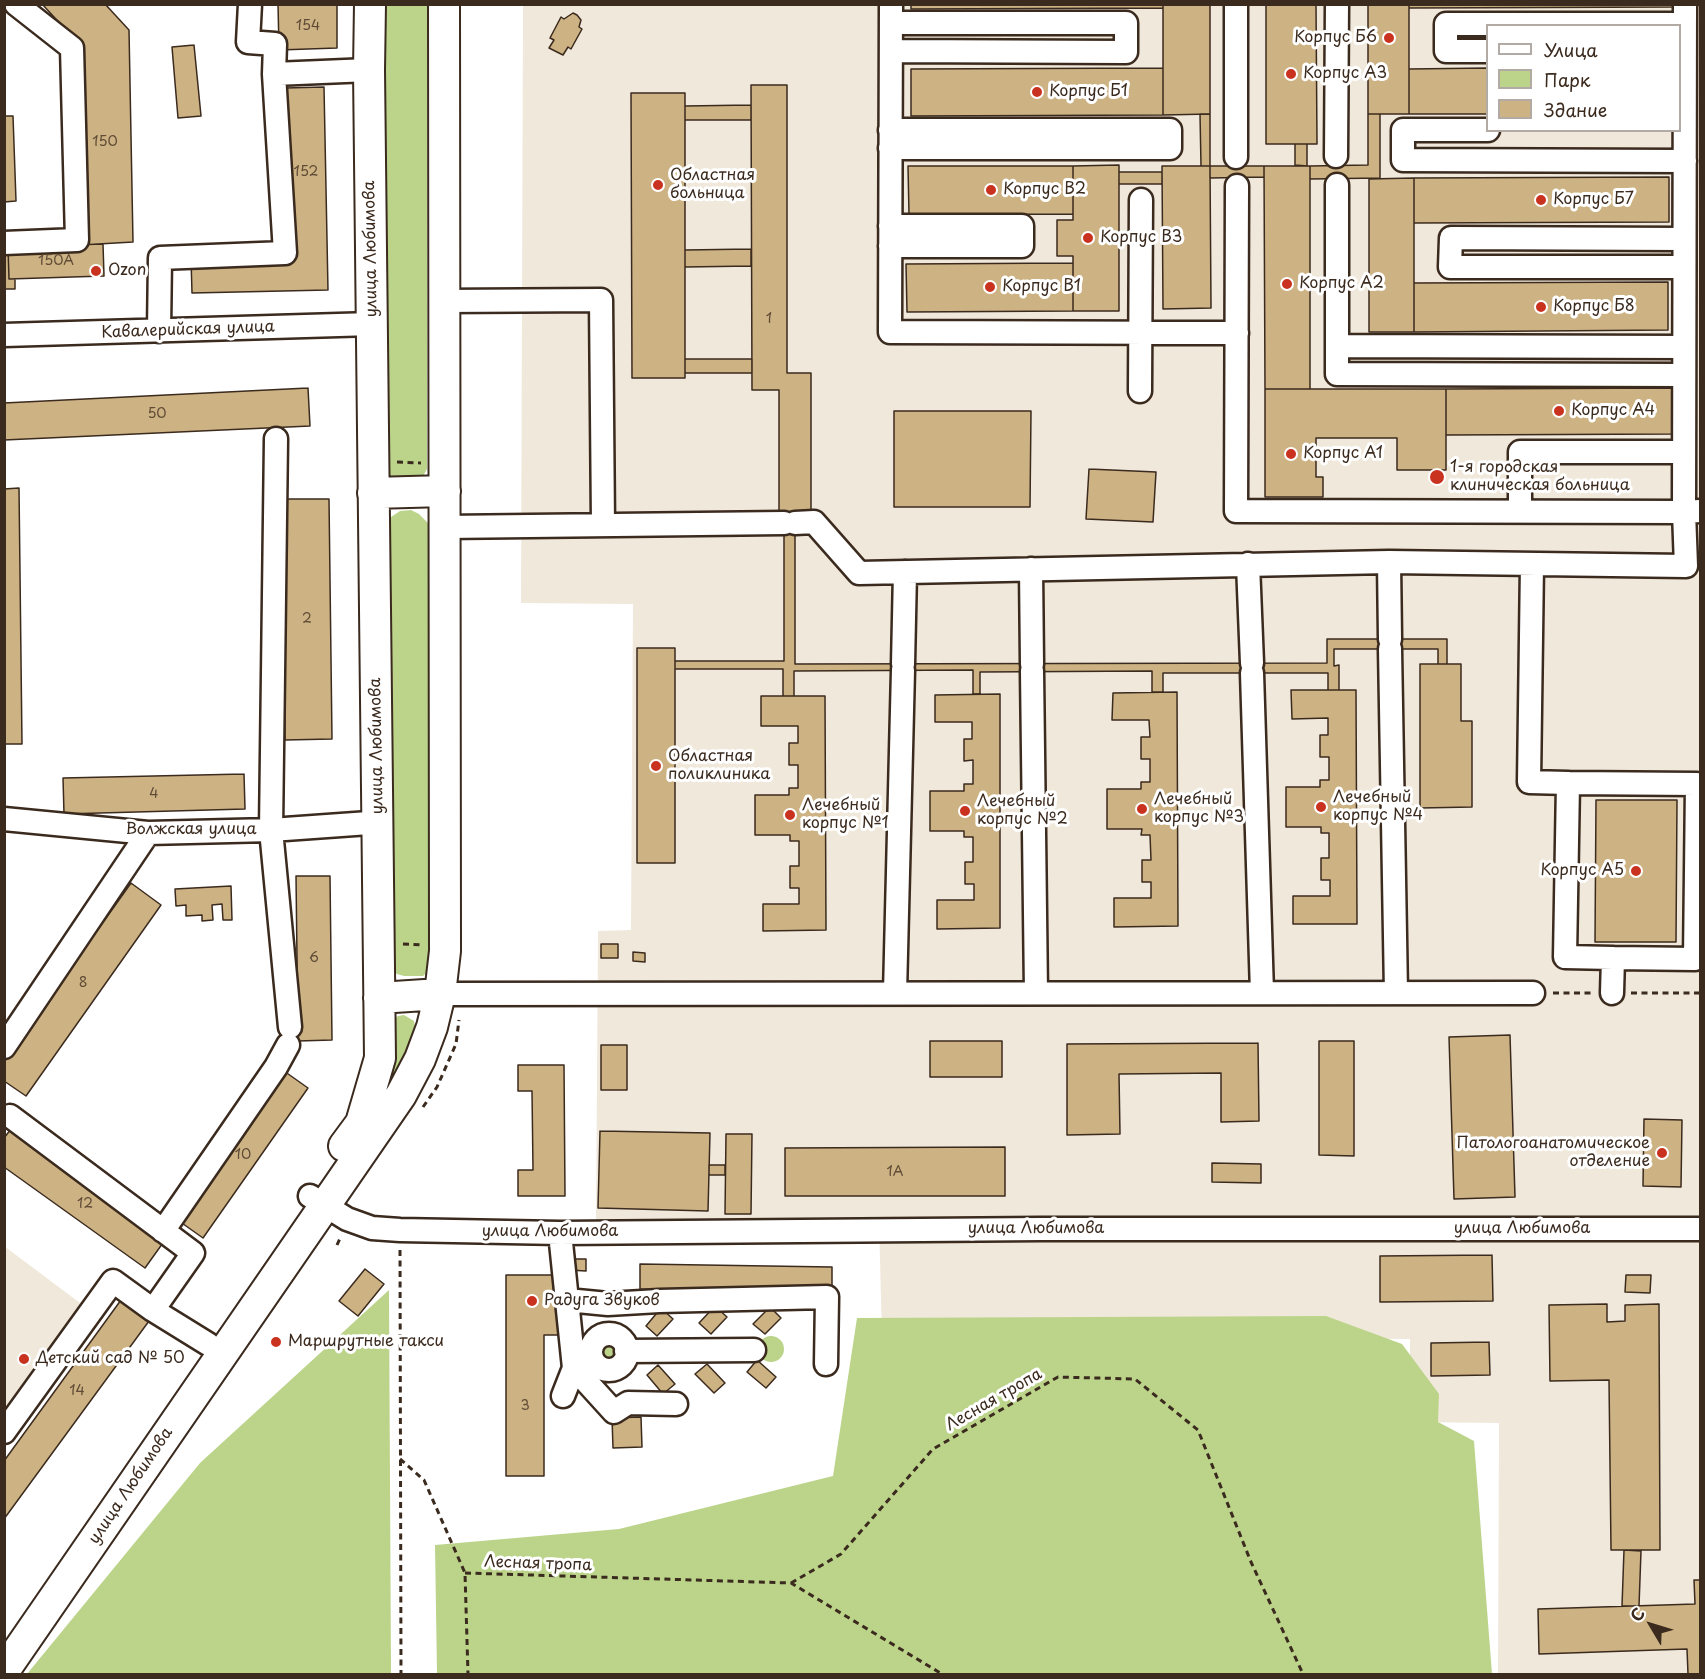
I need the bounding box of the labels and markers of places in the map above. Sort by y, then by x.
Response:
place label: Корпус Б6 [1294,28,1377,48]
marker: Корпус Б6 [1382,31,1396,45]
place label: Корпус А3 [1303,64,1387,84]
marker: Корпус А3 [1284,67,1298,81]
place label: Корпус Б1 [1049,82,1128,102]
marker: Корпус Б1 [1030,85,1044,99]
place label: Областная больница [670,166,755,204]
marker: Областная больница [651,178,665,192]
place label: Корпус В2 [1003,180,1086,200]
marker: Корпус В2 [984,183,998,197]
place label: Корпус Б7 [1553,190,1634,210]
marker: Корпус Б7 [1534,193,1548,207]
place label: Корпус В3 [1100,228,1182,248]
marker: Корпус В3 [1081,231,1095,245]
place label: Ozon [108,261,146,281]
marker: Ozon [89,264,103,278]
place label: Корпус А2 [1299,274,1384,294]
place label: Корпус В1 [1002,277,1081,297]
marker: Корпус А2 [1280,277,1294,291]
marker: Корпус В1 [983,280,997,294]
place label: Корпус Б8 [1553,297,1635,317]
marker: Корпус Б8 [1534,300,1548,314]
place label: Корпус А4 [1571,401,1655,421]
marker: Корпус А4 [1552,404,1566,418]
place label: Корпус А1 [1303,444,1383,464]
marker: Корпус А1 [1284,447,1298,461]
place label: 1-я городская клиническая больница [1450,458,1630,496]
marker: 1-я городская клиническая больница [1428,468,1446,486]
place label: Областная поликлиника [668,747,770,785]
marker: Областная поликлиника [649,759,663,773]
place label: Лечебный корпус №4 [1333,788,1423,826]
place label: Лечебный корпус №3 [1154,790,1244,828]
place label: Лечебный корпус №2 [977,792,1068,830]
place label: Лечебный корпус №1 [802,796,889,834]
marker: Лечебный корпус №4 [1314,800,1328,814]
marker: Лечебный корпус №3 [1135,802,1149,816]
marker: Лечебный корпус №2 [958,804,972,818]
marker: Лечебный корпус №1 [783,808,797,822]
place label: Корпус А5 [1540,861,1624,881]
marker: Корпус А5 [1629,864,1643,878]
place label: Патологоанатомическое отделение [1456,1134,1650,1172]
marker: Патологоанатомическое отделение [1655,1146,1669,1160]
place label: Радуга Звуков [544,1291,660,1311]
marker: Радуга Звуков [525,1294,539,1308]
place label: Маршрутные такси [288,1332,444,1352]
marker: Маршрутные такси [269,1335,283,1349]
place label: Детский сад № 50 [36,1349,185,1369]
marker: Детский сад № 50 [17,1352,31,1366]

